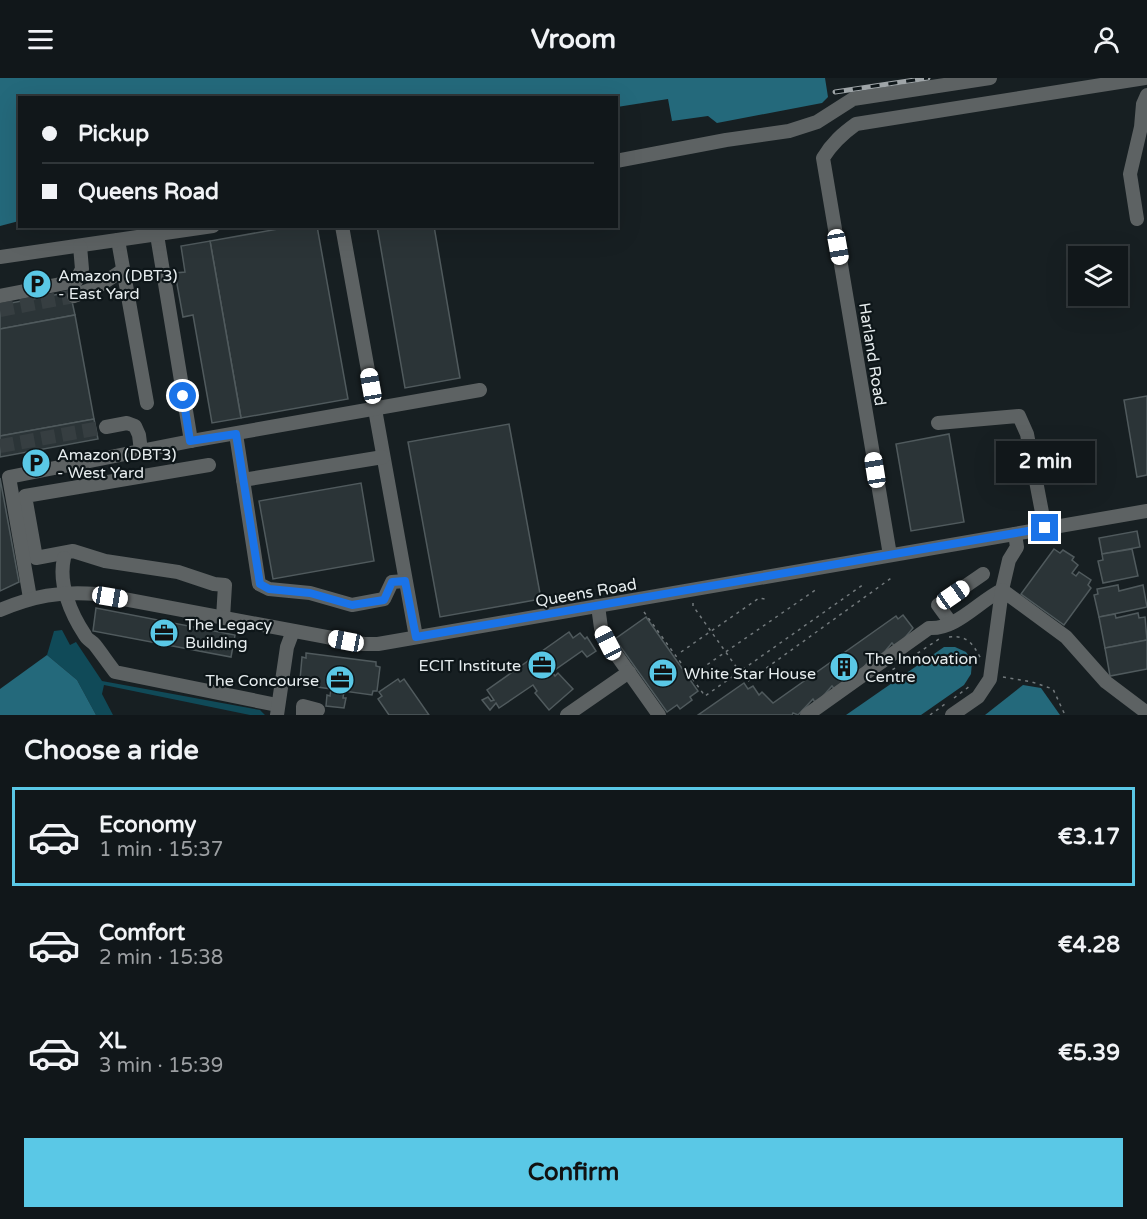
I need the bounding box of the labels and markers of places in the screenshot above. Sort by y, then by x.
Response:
place label: Amazon (DBT3) - East Yard [58,266,178,304]
parking icon: Amazon (DBT3) - East Yard [21,268,53,300]
place label: Amazon (DBT3) - West Yard [57,445,177,483]
parking icon: Amazon (DBT3) - West Yard [20,447,52,479]
place label: The Legacy Building [185,615,272,653]
office icon: The Legacy Building [148,617,180,649]
office icon: ECIT Institute [526,649,558,681]
place label: The Innovation Centre [865,649,978,687]
building icon: The Innovation Centre [828,651,860,683]
place label: ECIT Institute [419,656,521,676]
office icon: White Star House [647,657,679,689]
office icon: The Concourse [324,664,356,696]
place label: White Star House [684,664,816,684]
place label: The Concourse [205,671,319,691]

